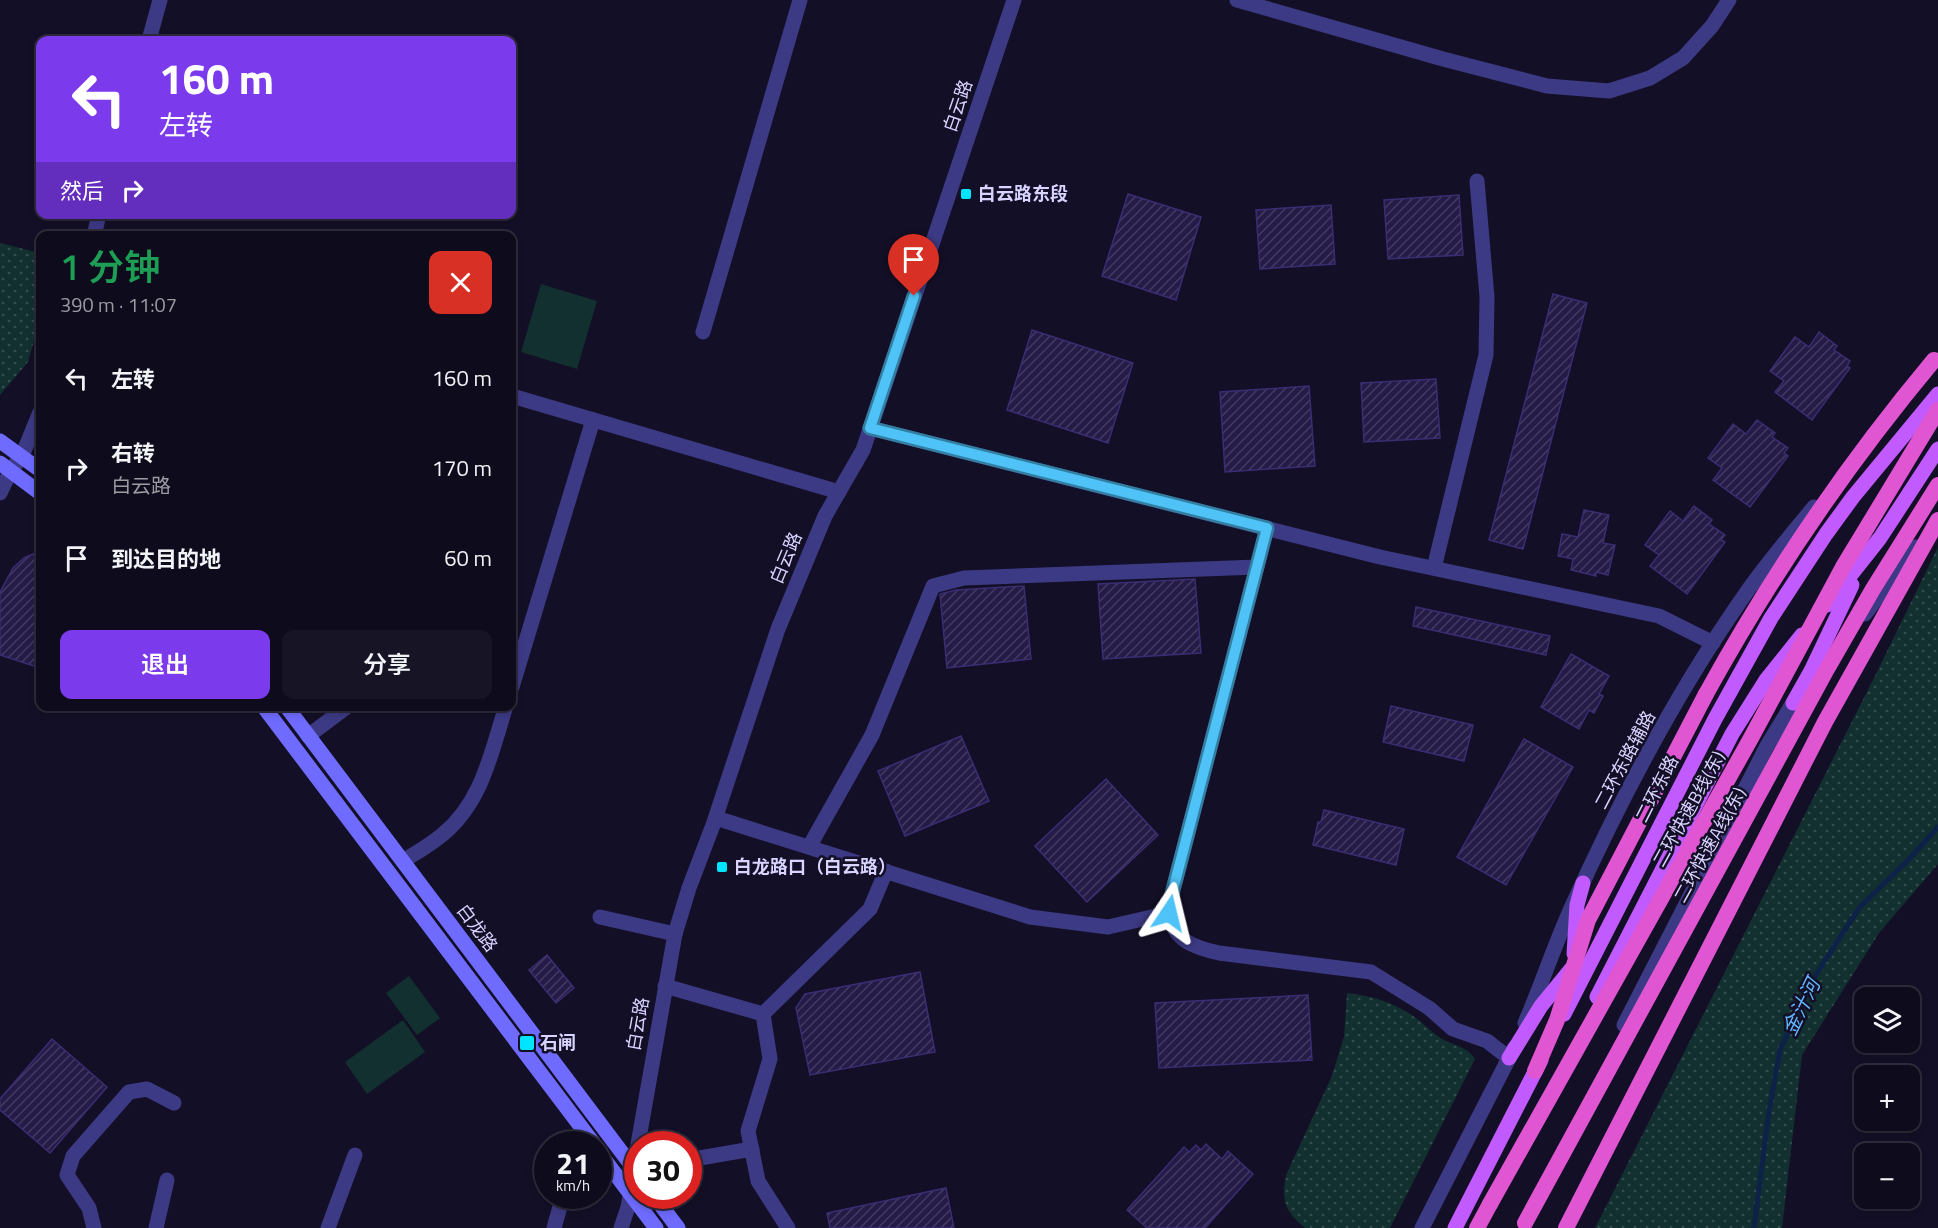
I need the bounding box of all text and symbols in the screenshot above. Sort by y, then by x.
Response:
text: 160 m [159,46,274,110]
icon: left [60,60,138,138]
street label: 白云路 [936,76,979,136]
text: 左转 [159,104,213,145]
text: 然后 [60,174,104,208]
icon: right [116,174,149,207]
place label: 白云路东段 [978,180,1068,207]
marker: 白云路东段 [959,187,973,201]
pin [888,234,939,296]
text: 1 分钟 [60,239,160,294]
icon: arrive [897,243,930,276]
button: close [429,251,492,314]
text: 390 m · 11:07 [60,289,177,320]
text: 160 m [432,361,492,395]
icon: left [60,362,93,395]
text: 左转 [111,362,155,396]
text: 右转 [111,436,155,470]
text: 170 m [432,451,492,485]
icon: right [60,452,93,485]
text: 白云路 [111,470,171,501]
street label: 白云路 [763,528,809,588]
text: 60 m [444,541,492,575]
icon: arrive [60,542,93,575]
text: 到达目的地 [111,542,221,576]
button: 退出 [60,630,270,699]
button: 分享 [282,630,492,699]
street label: 二环东路辅路 [1590,707,1660,813]
street label: 二环快速B线(东) [1646,746,1732,872]
street label: 二环东路 [1631,752,1683,826]
street label: 二环快速A线(东) [1667,782,1752,907]
place label: 白龙路口（白云路） [734,853,896,880]
marker: 白龙路口（白云路） [715,860,729,874]
position arrow [1137,881,1201,945]
street label: 白龙路 [450,898,504,957]
water label: 金汁河 [1773,969,1829,1041]
map controls [1854,987,1920,1209]
button: layers [1854,987,1920,1053]
street label: 白云路 [620,995,655,1053]
place label: 石闸 [540,1029,576,1056]
marker: 石闸 [518,1034,536,1052]
button: + [1854,1065,1920,1131]
speed limit sign: 30 [624,1131,702,1209]
text: 21 [556,1140,590,1186]
button: − [1854,1143,1920,1209]
text: km/h [556,1174,590,1197]

